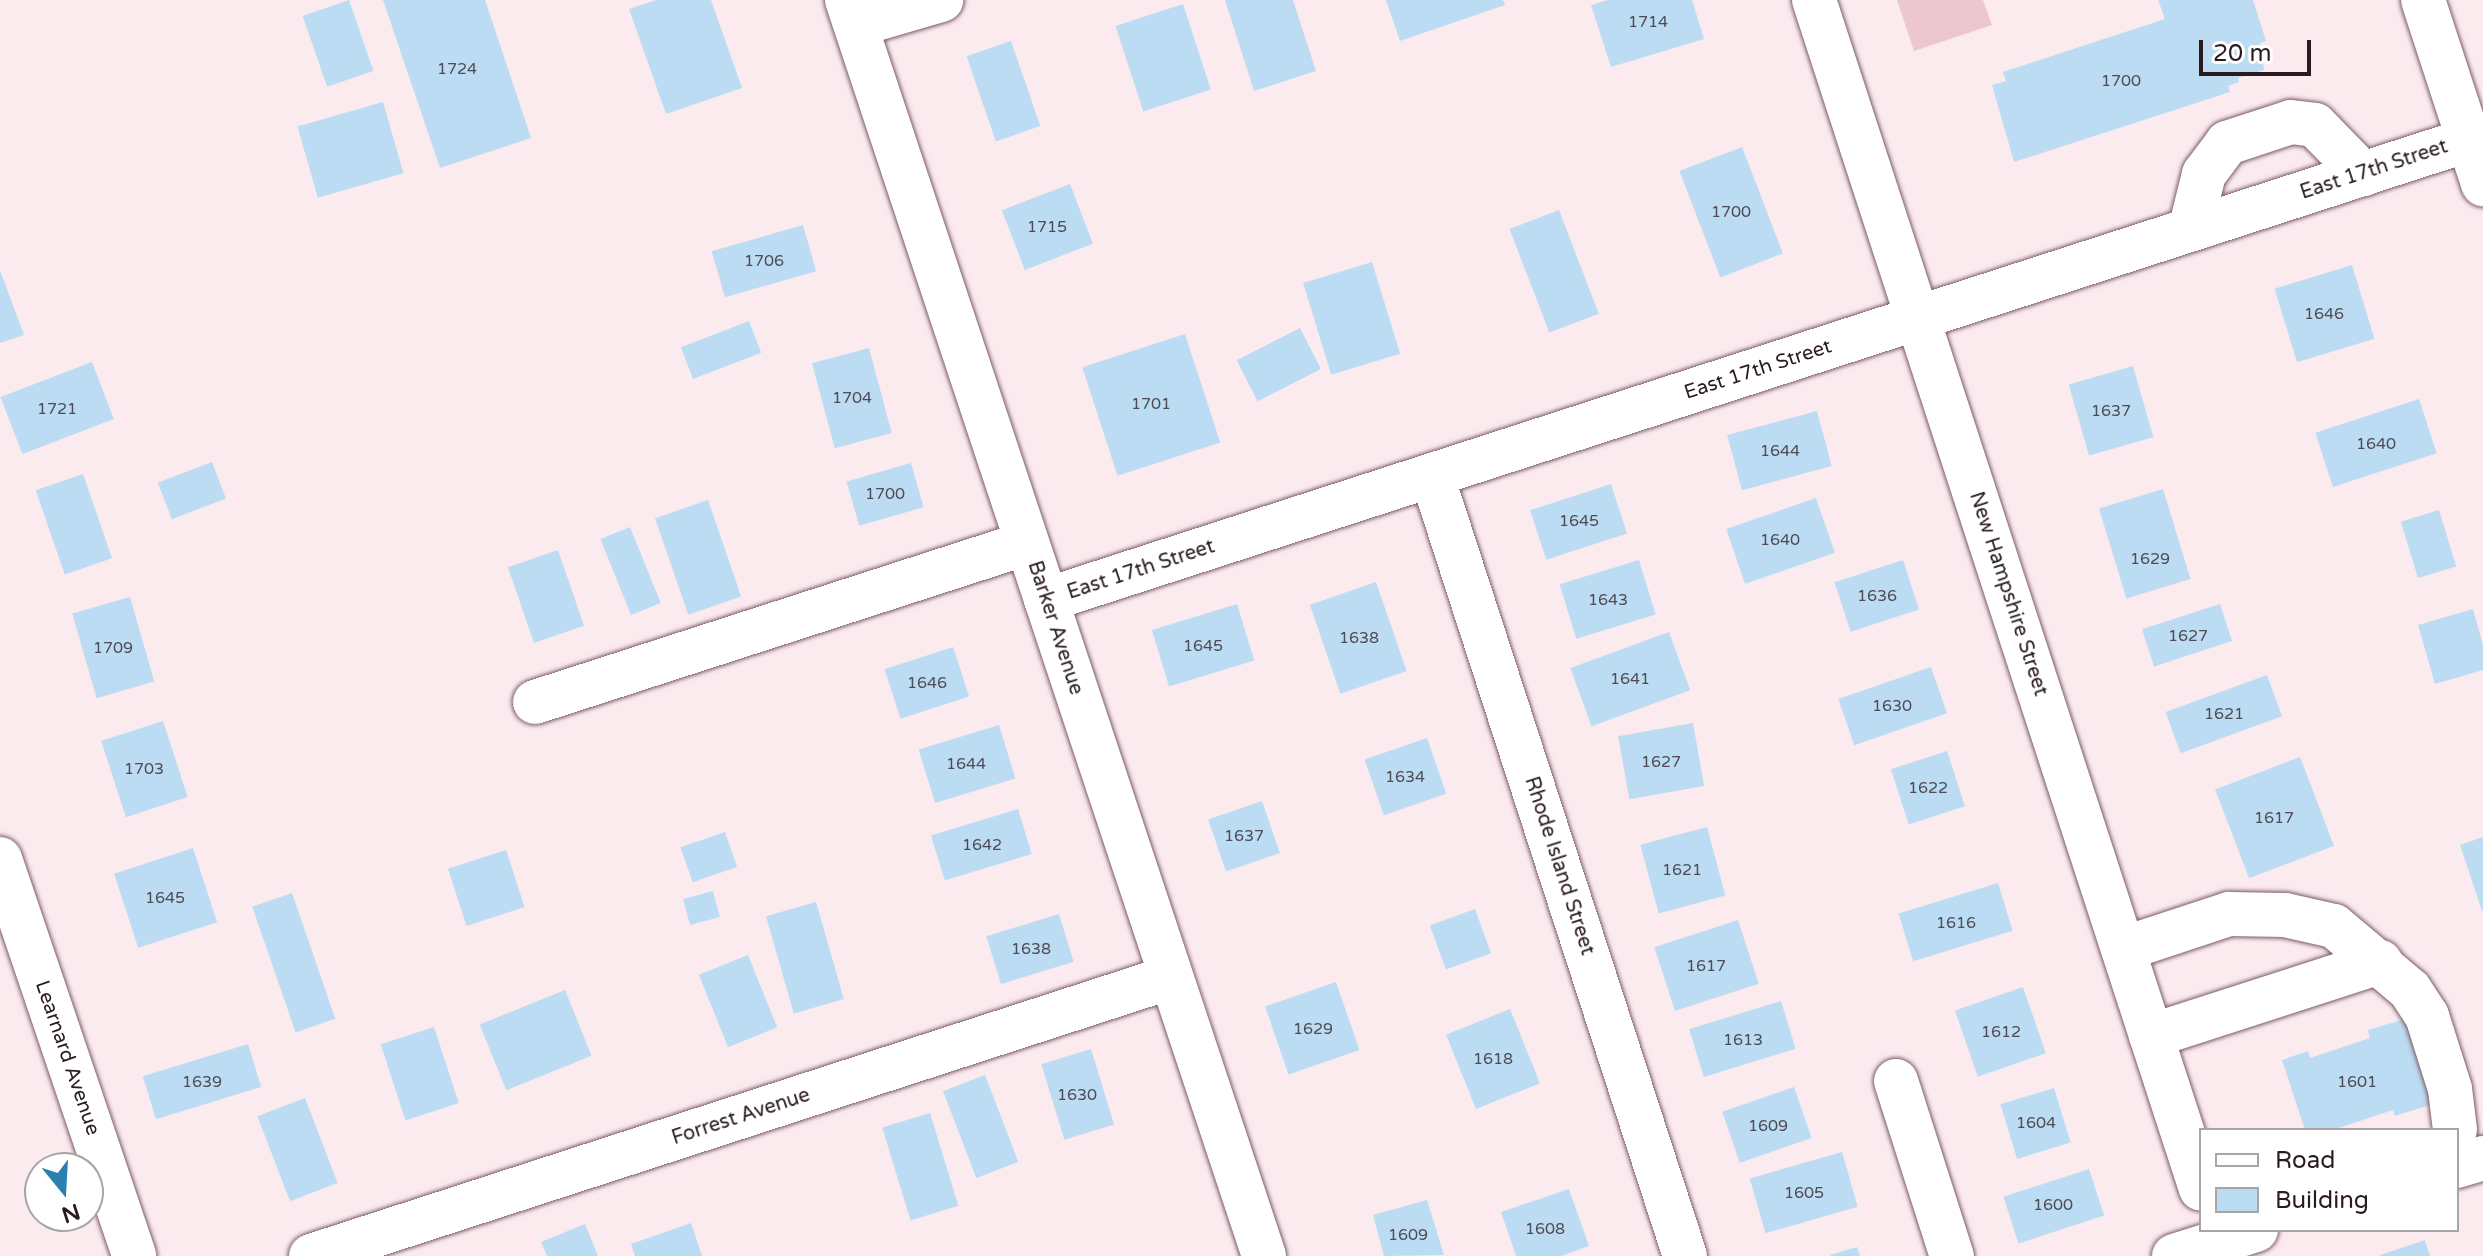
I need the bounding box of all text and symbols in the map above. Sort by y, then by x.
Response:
house number: 1714 [1628,12,1668,32]
scale bar [2203,24,2315,74]
text: 20 m [2213,39,2271,68]
house number: 1724 [437,59,477,79]
house number: 1700 [2101,71,2141,91]
street label: East 17th Street [2297,135,2451,205]
house number: 1700 [1711,202,1751,222]
house number: 1715 [1027,217,1067,237]
house number: 1706 [744,251,784,271]
house number: 1646 [2304,304,2344,324]
street label: East 17th Street [1681,335,1835,405]
house number: 1704 [832,388,872,408]
house number: 1701 [1131,394,1171,414]
house number: 1721 [37,399,77,419]
house number: 1637 [2091,401,2131,421]
house number: 1640 [2356,434,2396,454]
house number: 1644 [1760,441,1800,461]
house number: 1700 [865,484,905,504]
street label: New Hampshire Street [1964,489,2052,699]
house number: 1645 [1559,511,1599,531]
house number: 1640 [1760,530,1800,550]
street label: East 17th Street [1064,535,1218,605]
house number: 1629 [2130,549,2170,569]
street label: Barker Avenue [1022,558,1088,698]
house number: 1636 [1857,586,1897,606]
house number: 1643 [1588,590,1628,610]
house number: 1627 [2168,626,2208,646]
house number: 1638 [1339,628,1379,648]
house number: 1645 [1183,636,1223,656]
house number: 1709 [93,638,133,658]
house number: 1641 [1610,669,1650,689]
house number: 1646 [907,673,947,693]
house number: 1630 [1872,696,1912,716]
house number: 1621 [2204,704,2244,724]
house number: 1627 [1641,752,1681,772]
house number: 1644 [946,754,986,774]
house number: 1703 [124,759,164,779]
house number: 1634 [1385,767,1425,787]
street label: Rhode Island Street [1519,774,1599,958]
house number: 1622 [1908,778,1948,798]
house number: 1617 [2254,808,2294,828]
house number: 1637 [1224,826,1264,846]
house number: 1642 [962,835,1002,855]
house number: 1621 [1662,860,1702,880]
house number: 1645 [145,888,185,908]
house number: 1616 [1936,913,1976,933]
house number: 1638 [1011,939,1051,959]
house number: 1617 [1686,956,1726,976]
street label: Learnard Avenue [29,978,105,1138]
house number: 1629 [1293,1019,1333,1039]
house number: 1612 [1981,1022,2021,1042]
house number: 1613 [1723,1030,1763,1050]
house number: 1618 [1473,1049,1513,1069]
house number: 1639 [182,1072,222,1092]
house number: 1601 [2337,1072,2377,1092]
street label: Forrest Avenue [669,1083,813,1151]
house number: 1630 [1057,1085,1097,1105]
house number: 1604 [2016,1113,2056,1133]
house number: 1609 [1748,1116,1788,1136]
legend [2199,1128,2459,1232]
text: Road [2275,1146,2335,1175]
north arrow [24,1152,104,1232]
house number: 1605 [1784,1183,1824,1203]
text: Building [2275,1186,2369,1215]
house number: 1600 [2033,1195,2073,1215]
text: N [58,1198,83,1228]
house number: 1608 [1525,1219,1565,1239]
house number: 1609 [1388,1225,1428,1245]

